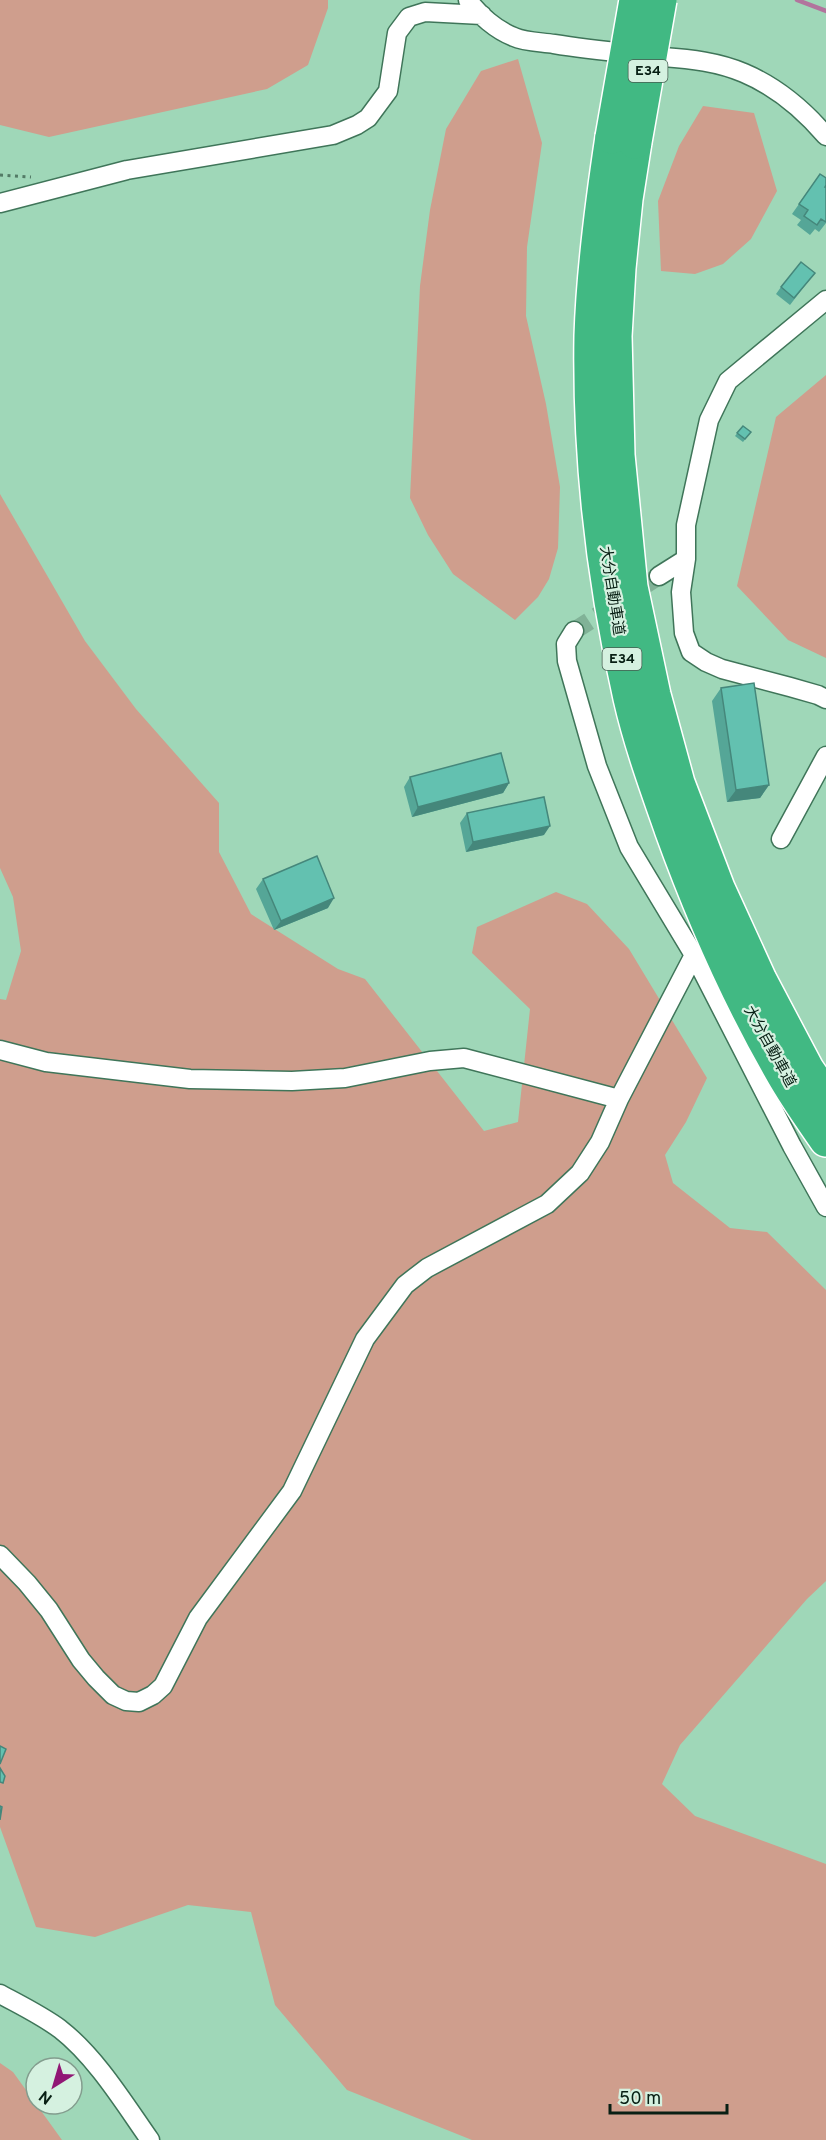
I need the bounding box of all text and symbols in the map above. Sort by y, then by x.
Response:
road number: E34 [628,60,668,82]
street label: 大分自動車道 [595,545,627,637]
road number: E34 [602,648,642,670]
street label: 大分自動車道 [739,1003,799,1091]
north arrow [24,2056,84,2116]
scale bar [610,2077,727,2115]
text: N [36,2085,57,2108]
text: 50 m [619,2088,661,2111]

